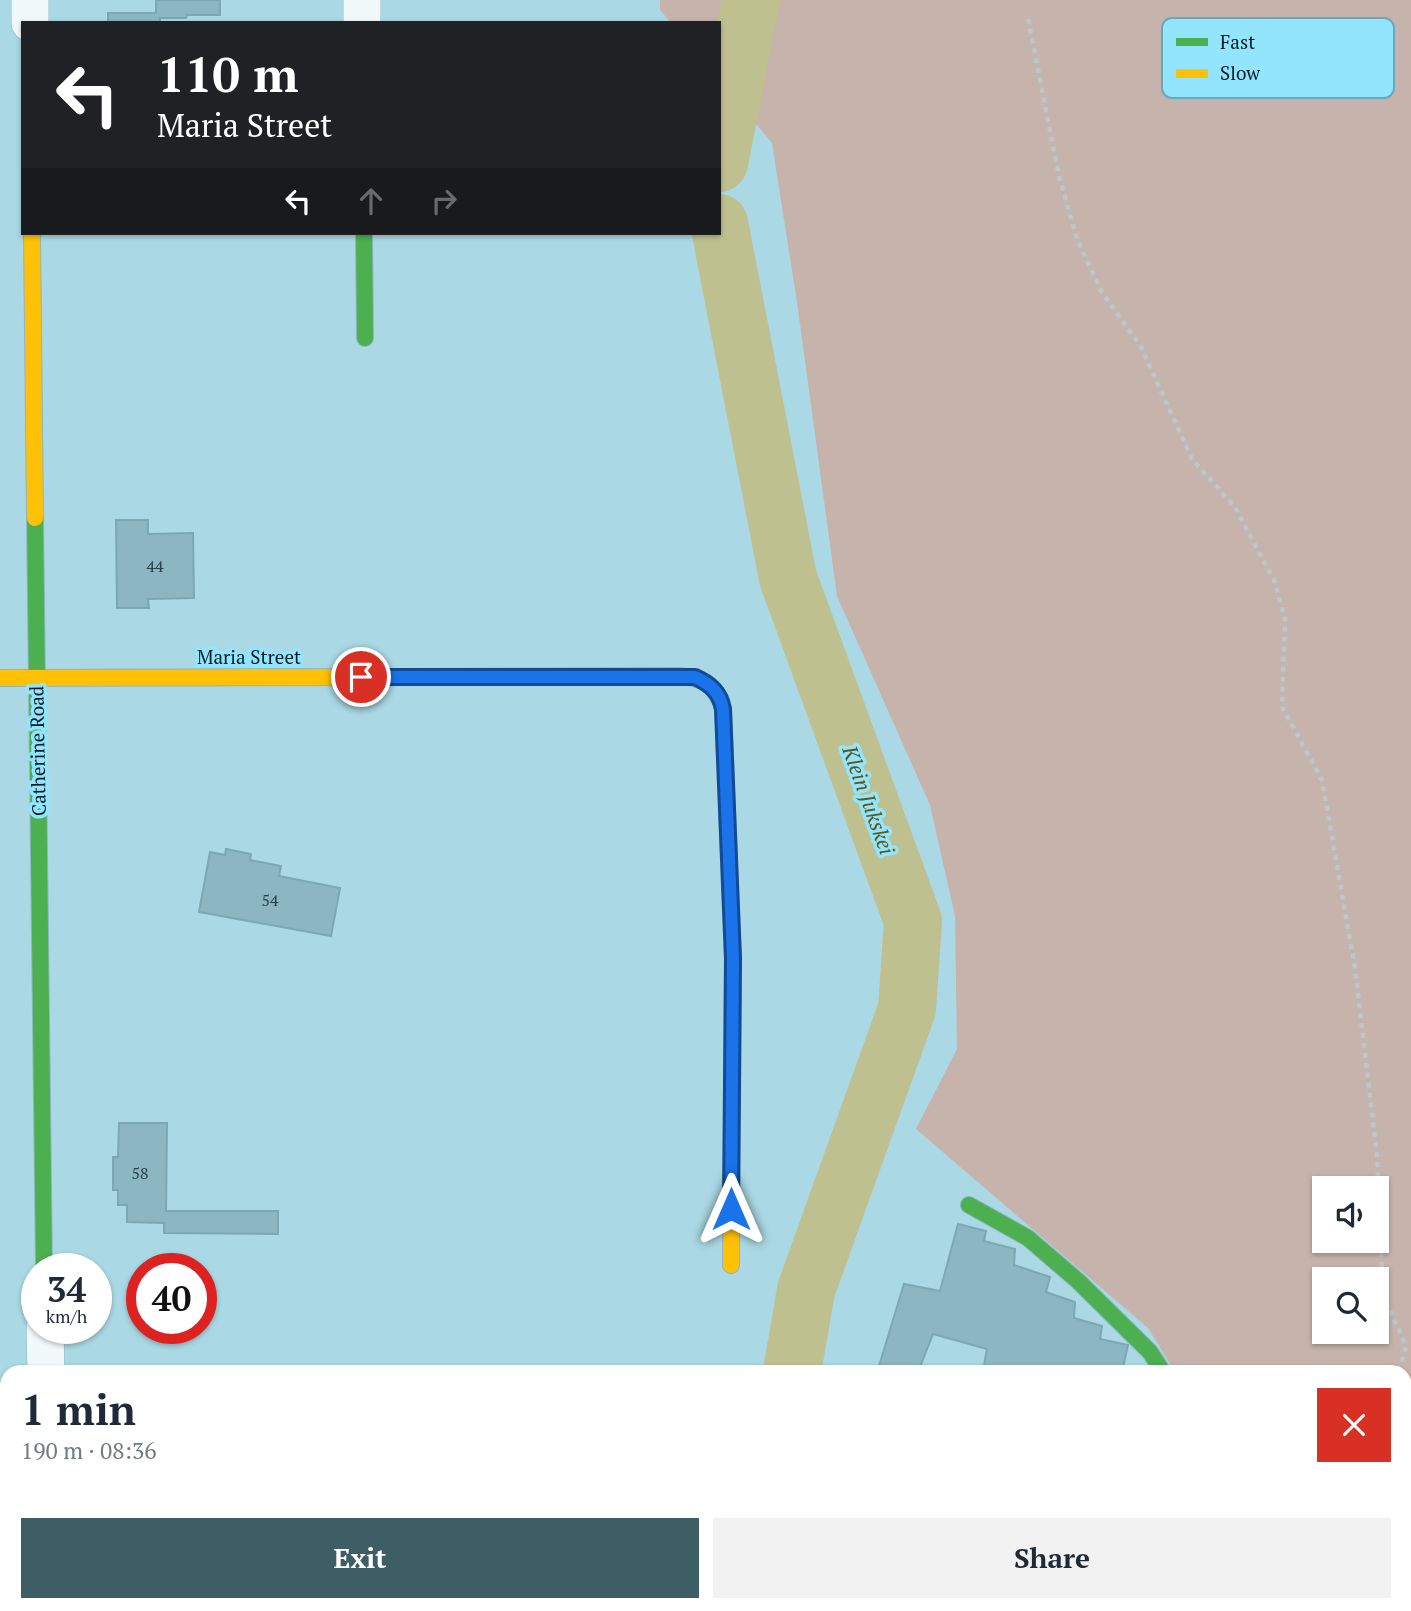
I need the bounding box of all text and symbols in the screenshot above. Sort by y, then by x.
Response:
legend [1162,18,1394,98]
text: Fast [1220,29,1255,54]
text: 110 m [157,41,299,106]
icon: left [42,49,133,140]
text: Slow [1220,60,1261,85]
text: Maria Street [157,104,332,146]
icon: left [279,182,317,220]
icon: ahead [352,182,390,220]
icon: right [425,182,463,220]
house number: 44 [146,555,164,577]
street label: Maria Street [197,644,301,669]
pin [331,647,391,707]
icon: arrive [342,658,380,696]
street label: Catherine Road [23,685,51,816]
water label: Klein Jukskei [836,741,902,858]
house number: 54 [261,889,279,911]
house number: 58 [131,1162,149,1184]
position arrow [694,1172,768,1246]
map controls [1312,1176,1389,1344]
button: sound [1312,1176,1389,1253]
speed limit sign: 40 [126,1253,217,1344]
text: 34 [47,1266,86,1312]
button: search [1312,1267,1389,1344]
text: km/h [46,1304,87,1328]
text: 1 min [21,1381,136,1437]
button: close [1317,1388,1391,1462]
text: 190 m · 08:36 [21,1435,156,1466]
button: Exit [21,1518,699,1598]
button: Share [713,1518,1391,1598]

